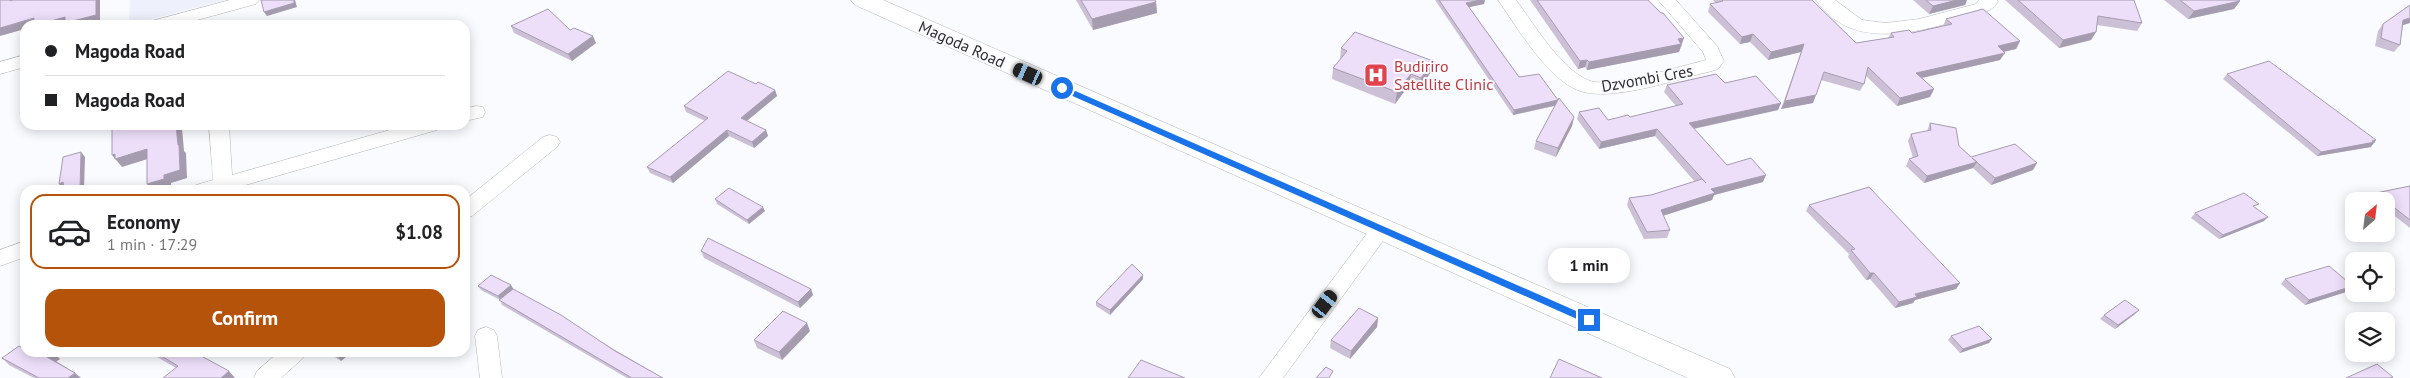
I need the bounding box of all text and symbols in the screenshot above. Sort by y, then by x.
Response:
street label: Magoda Road [916,16,1008,72]
text: Magoda Road [75,39,185,63]
place label: Budiriro Satellite Clinic [1394,56,1493,94]
street label: Dzvombi Cres [1600,60,1695,96]
car [1011,61,1044,87]
hospital icon: Budiriro Satellite Clinic [1363,62,1389,88]
route start [1051,77,1073,99]
text: Magoda Road [75,88,185,112]
north arrow [2345,192,2395,242]
map controls [2345,192,2395,362]
icon: car [47,209,92,254]
text: Economy [107,210,180,234]
text: $1.08 [395,220,443,244]
text: 1 min · 17:29 [107,234,197,254]
callout: 1 min [1548,248,1630,282]
button: locate [2345,252,2395,302]
text: 1 min [1569,255,1609,275]
car [1309,288,1340,320]
button: Confirm [45,289,445,347]
route end [1578,309,1600,331]
button: layers [2345,312,2395,362]

